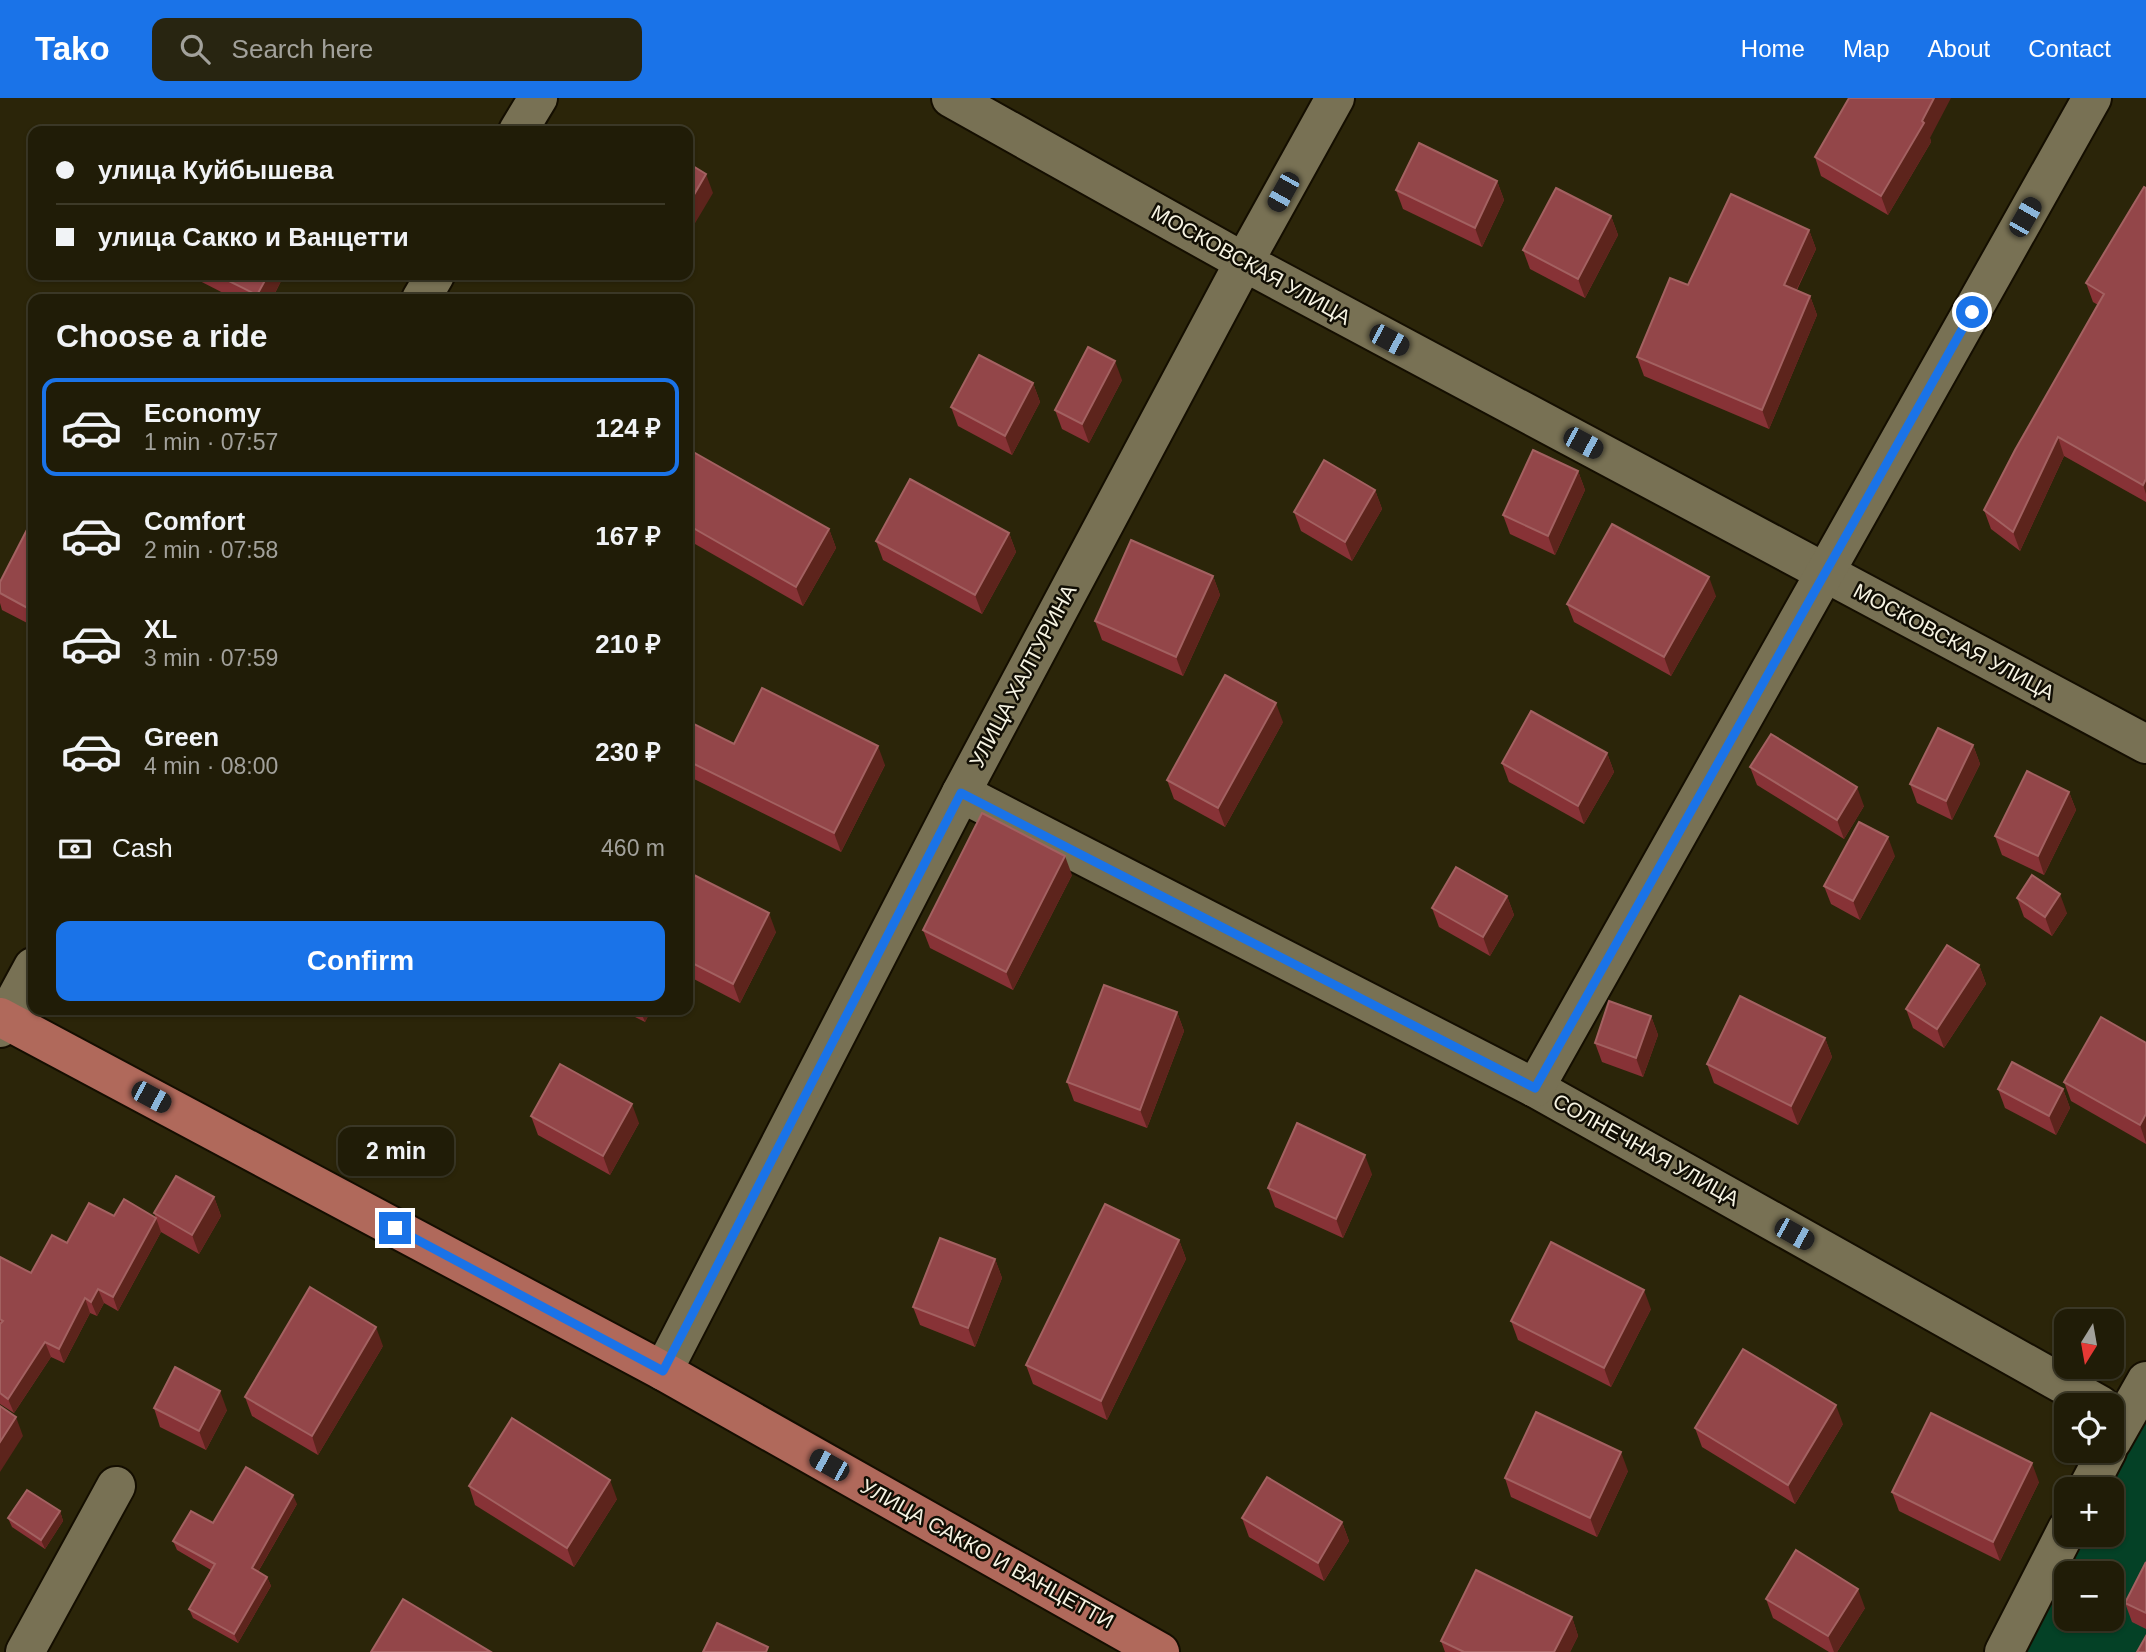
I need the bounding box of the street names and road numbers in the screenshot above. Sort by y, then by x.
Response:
street label: МОСКОВСКАЯ УЛИЦА [1148,200,1355,329]
street label: МОСКОВСКАЯ УЛИЦА [1850,579,2059,704]
street label: УЛИЦА ХАЛТУРИНА [965,580,1081,771]
street label: СОЛНЕЧНАЯ УЛИЦА [1549,1089,1743,1210]
street label: УЛИЦА САККО И ВАНЦЕТТИ [857,1474,1118,1633]

